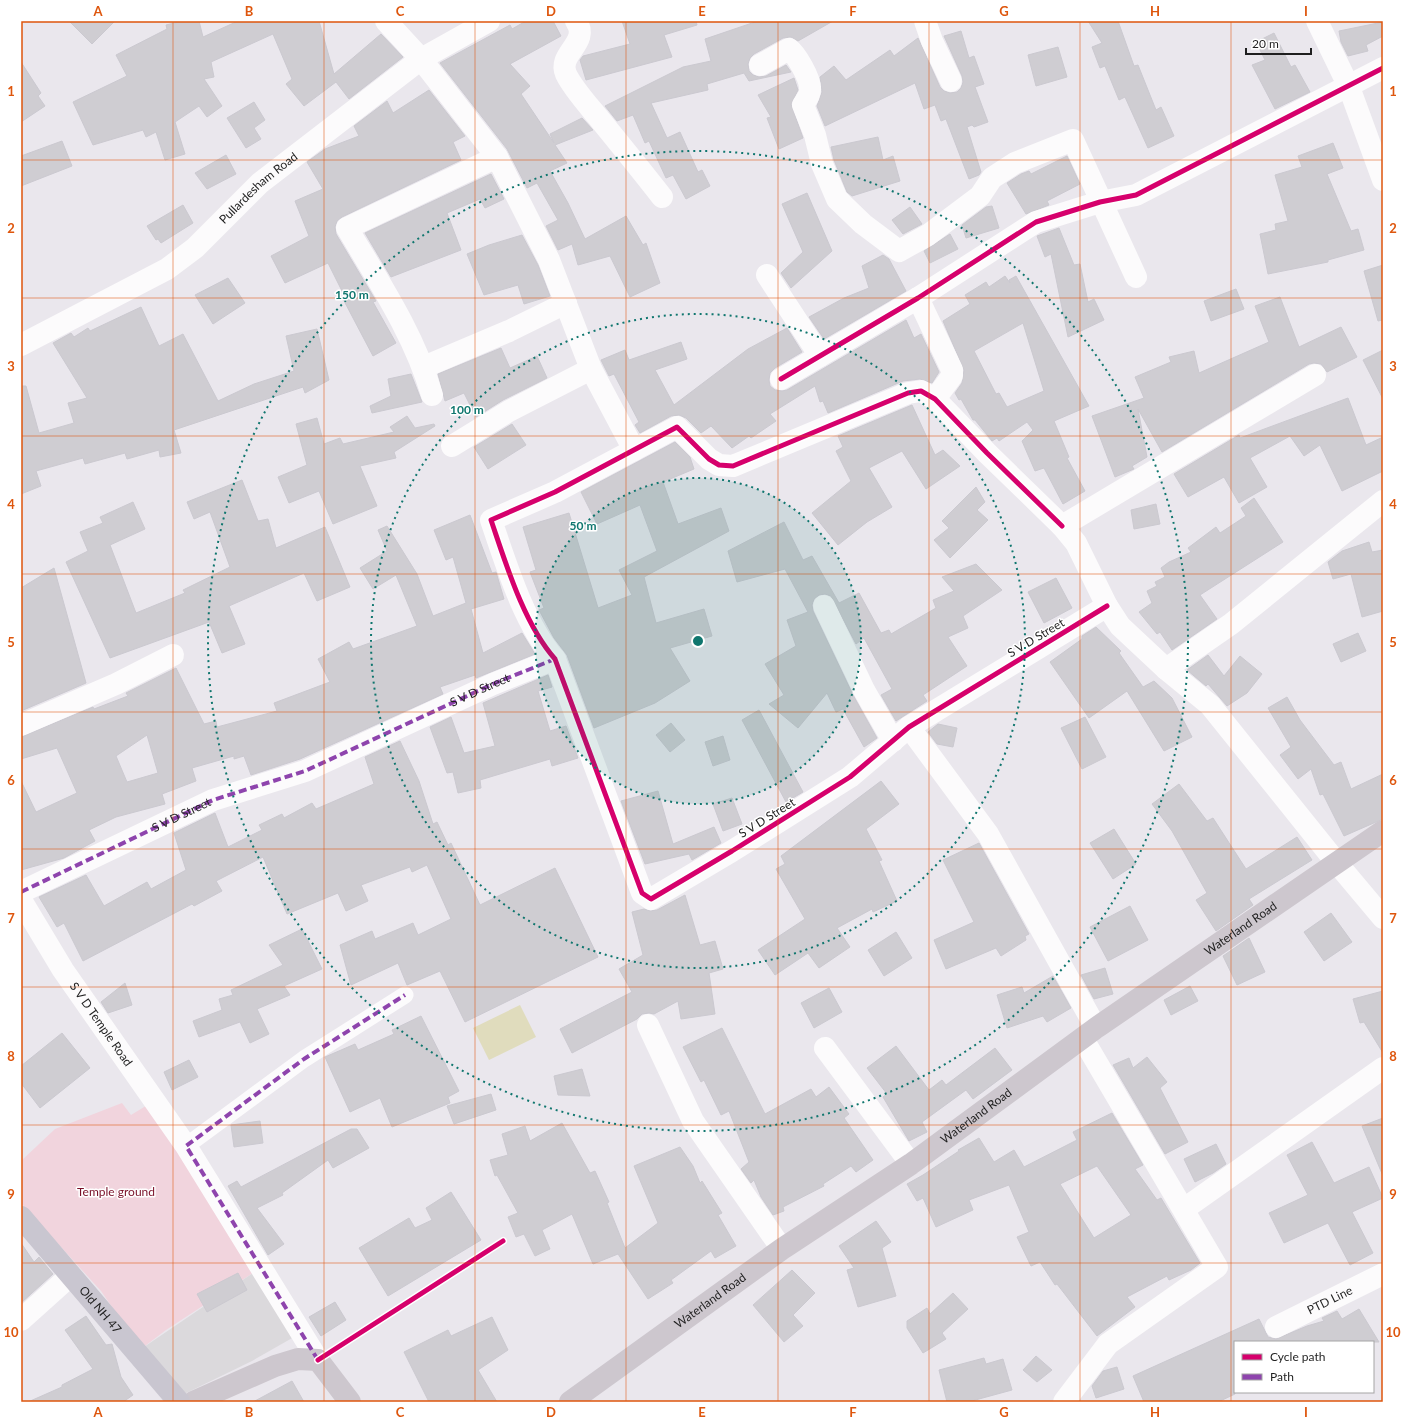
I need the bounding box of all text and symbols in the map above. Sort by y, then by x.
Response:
text: A [92,3,103,19]
text: B [245,3,254,19]
text: C [396,3,405,19]
text: D [546,3,556,19]
text: E [698,3,706,19]
text: F [849,3,857,19]
text: G [999,3,1009,19]
text: H [1150,3,1160,19]
text: I [1304,3,1308,19]
scale bar [1246,30,1311,56]
text: 20 m [1252,36,1279,51]
text: 1 [7,83,15,99]
text: 1 [1389,83,1397,99]
street label: Pullardesham Road [216,149,300,227]
text: 2 [7,220,15,236]
text: 2 [1389,220,1397,236]
text: 150 m [335,287,369,302]
text: 3 [7,358,15,374]
text: 3 [1389,358,1397,374]
text: 100 m [450,402,484,417]
text: 4 [7,496,15,512]
text: 4 [1389,496,1397,512]
text: 50 m [570,518,596,533]
street label: S V D Street [1005,614,1068,660]
text: 5 [7,634,15,650]
centre of rings [691,634,705,648]
text: 5 [1389,634,1397,650]
street label: S V D Street [448,670,512,710]
text: 6 [7,772,15,788]
text: 6 [1389,772,1397,788]
street label: S V D Street [149,794,214,835]
street label: S V D Street [736,794,798,841]
street label: Waterland Road [1201,898,1280,958]
text: 7 [7,910,15,926]
text: 7 [1389,910,1397,926]
street label: S V D Temple Road [67,979,136,1069]
text: 8 [7,1048,15,1064]
text: 8 [1389,1048,1397,1064]
street label: Waterland Road [937,1084,1015,1147]
park label: Temple ground [77,1184,155,1199]
text: 9 [7,1186,15,1202]
text: 9 [1389,1186,1397,1202]
street label: Waterland Road [671,1270,749,1331]
street label: PTD Line [1304,1282,1355,1317]
street label: Old NH 47 [76,1283,125,1336]
text: 10 [3,1324,19,1340]
text: 10 [1385,1324,1401,1340]
legend [1234,1341,1374,1393]
text: Cycle path [1270,1349,1325,1364]
text: Path [1270,1369,1294,1384]
text: A [92,1404,103,1420]
text: B [245,1404,254,1420]
text: C [396,1404,405,1420]
text: D [546,1404,556,1420]
text: E [698,1404,706,1420]
text: F [849,1404,857,1420]
text: G [999,1404,1009,1420]
text: H [1150,1404,1160,1420]
text: I [1304,1404,1308,1420]

